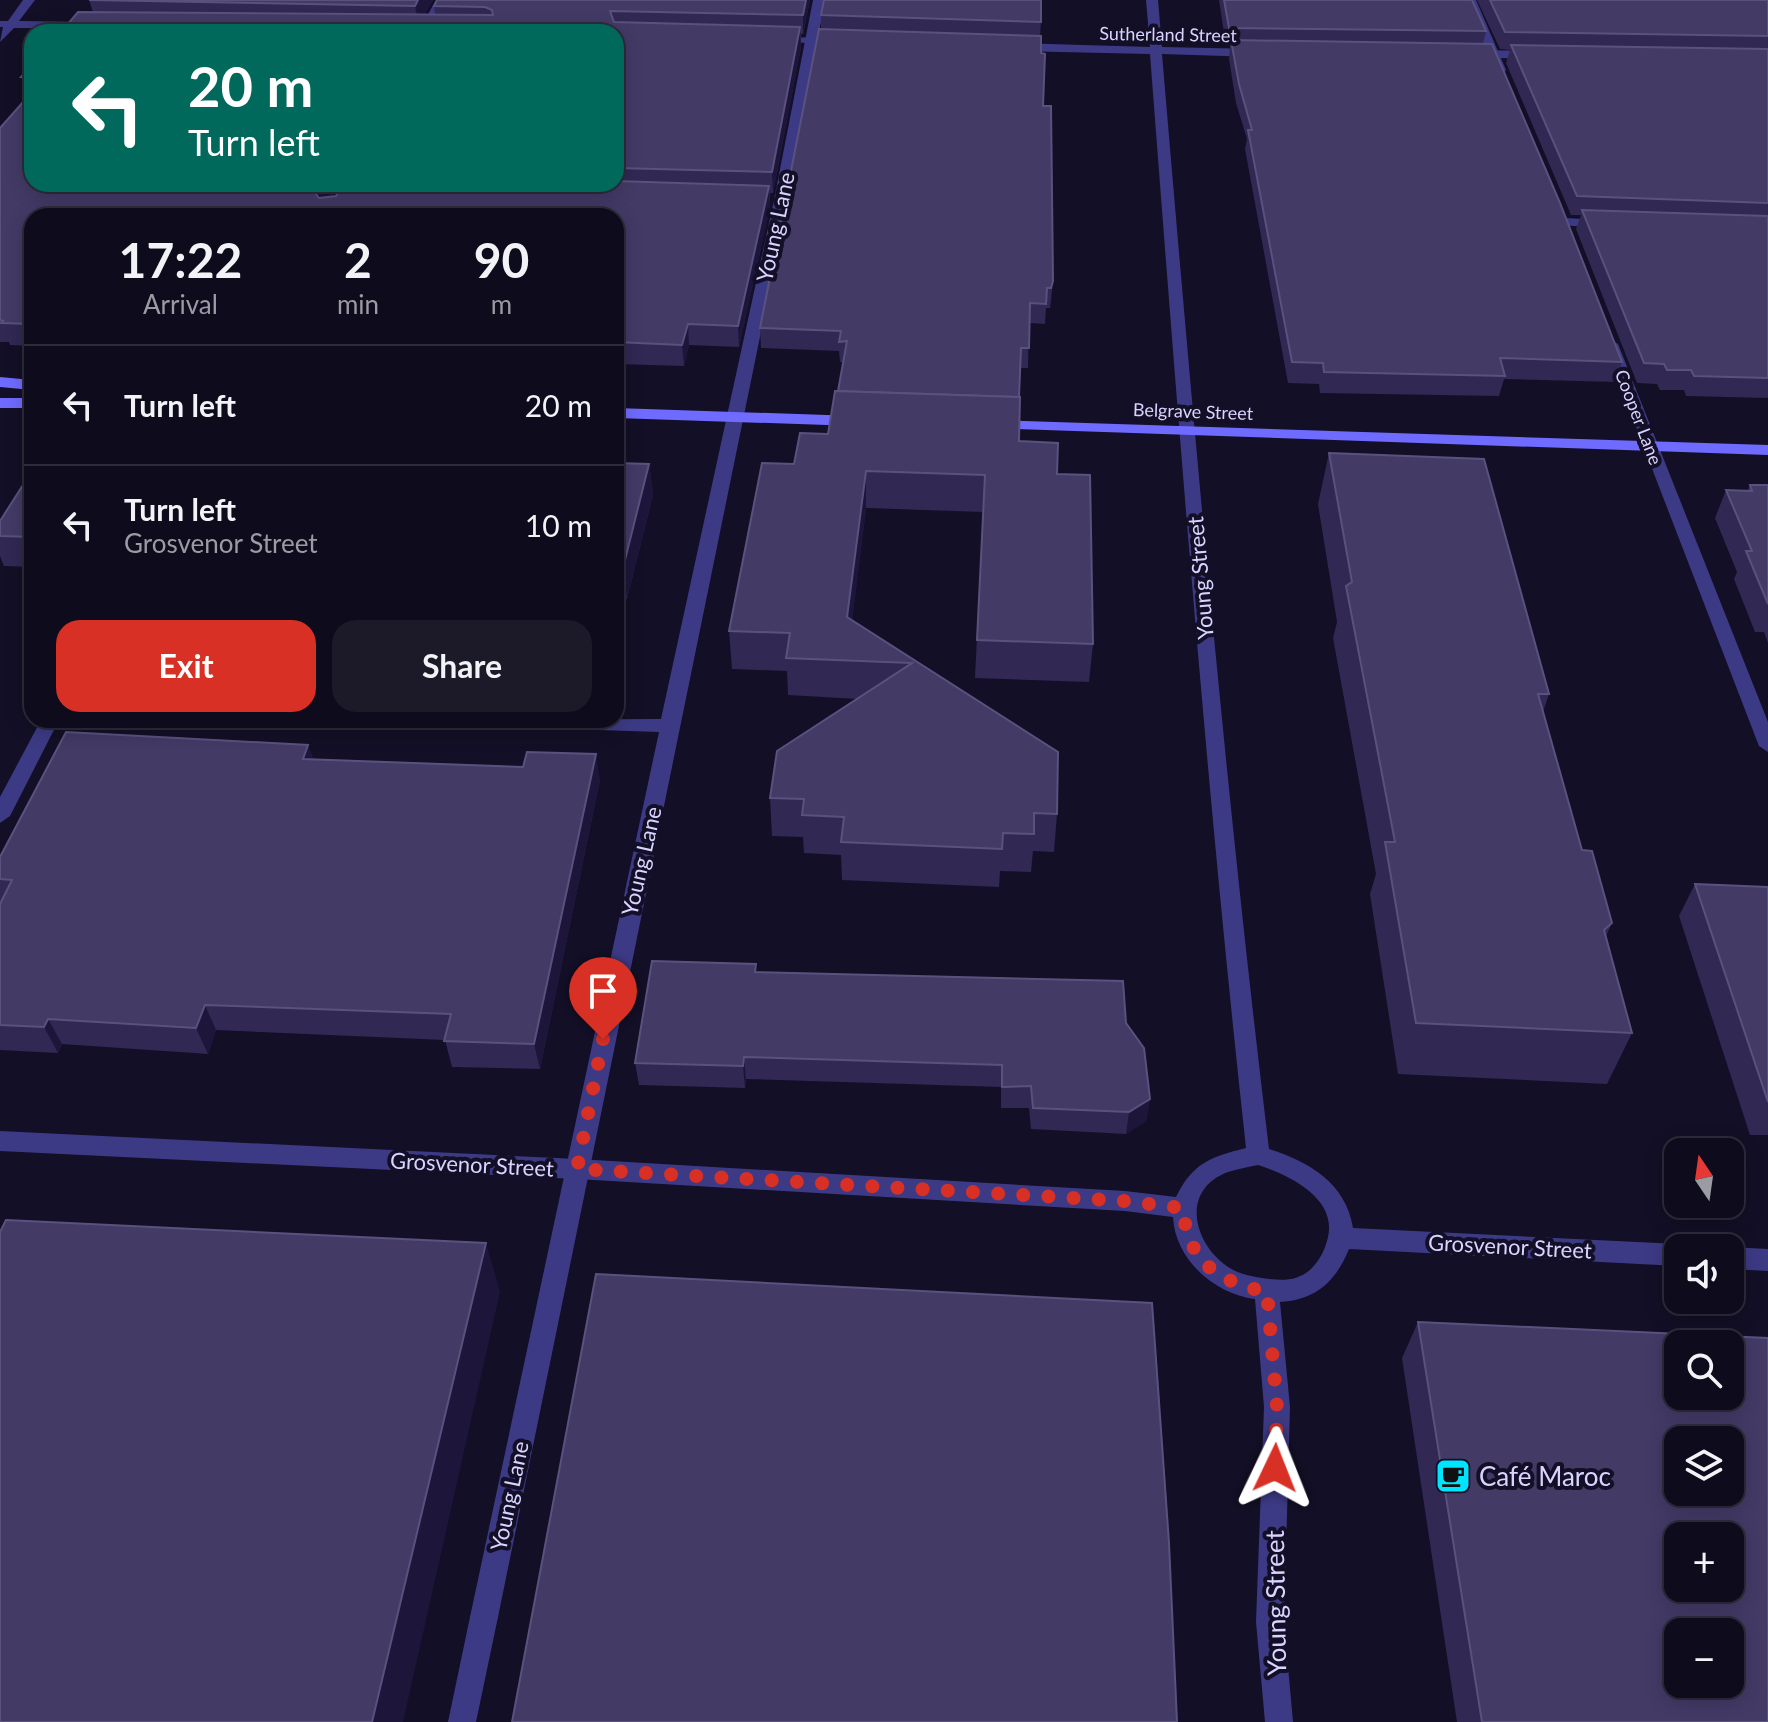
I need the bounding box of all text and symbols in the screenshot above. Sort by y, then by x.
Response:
street label: Sutherland Street [1099,22,1237,46]
text: 20 m [188,52,313,119]
icon: left [56,56,160,160]
text: Turn left [188,120,320,164]
street label: Young Lane [750,170,800,284]
text: 17:22 [119,231,242,288]
text: 2 [344,231,372,288]
text: 90 [474,231,529,288]
text: Arrival [143,288,218,320]
text: min [337,288,379,320]
text: m [491,288,512,320]
street label: Cooper Lane [1611,366,1667,468]
icon: left [56,383,100,427]
text: Turn left [124,387,236,423]
text: 20 m [525,387,592,423]
street label: Belgrave Street [1132,398,1254,424]
text: Turn left [124,491,236,527]
icon: left [56,503,100,547]
text: 10 m [525,507,592,543]
street label: Young Street [1181,515,1219,641]
text: Grosvenor Street [124,527,318,559]
button: Exit [56,620,316,712]
button: Share [332,620,592,712]
street label: Young Lane [615,804,667,918]
pin [569,957,637,1039]
icon: arrive [581,969,625,1013]
north arrow [1664,1138,1744,1218]
map controls [1664,1138,1744,1698]
street label: Grosvenor Street [389,1146,555,1182]
street label: Grosvenor Street [1427,1228,1593,1264]
button: sound [1664,1234,1744,1314]
button: search [1664,1330,1744,1410]
position arrow [1233,1426,1317,1510]
button: layers [1664,1426,1744,1506]
street label: Young Lane [484,1439,534,1553]
cafe icon: Café Maroc [1434,1457,1472,1495]
place label: Café Maroc [1479,1460,1611,1492]
button: + [1664,1522,1744,1602]
street label: Young Street [1258,1529,1292,1676]
button: − [1664,1618,1744,1698]

